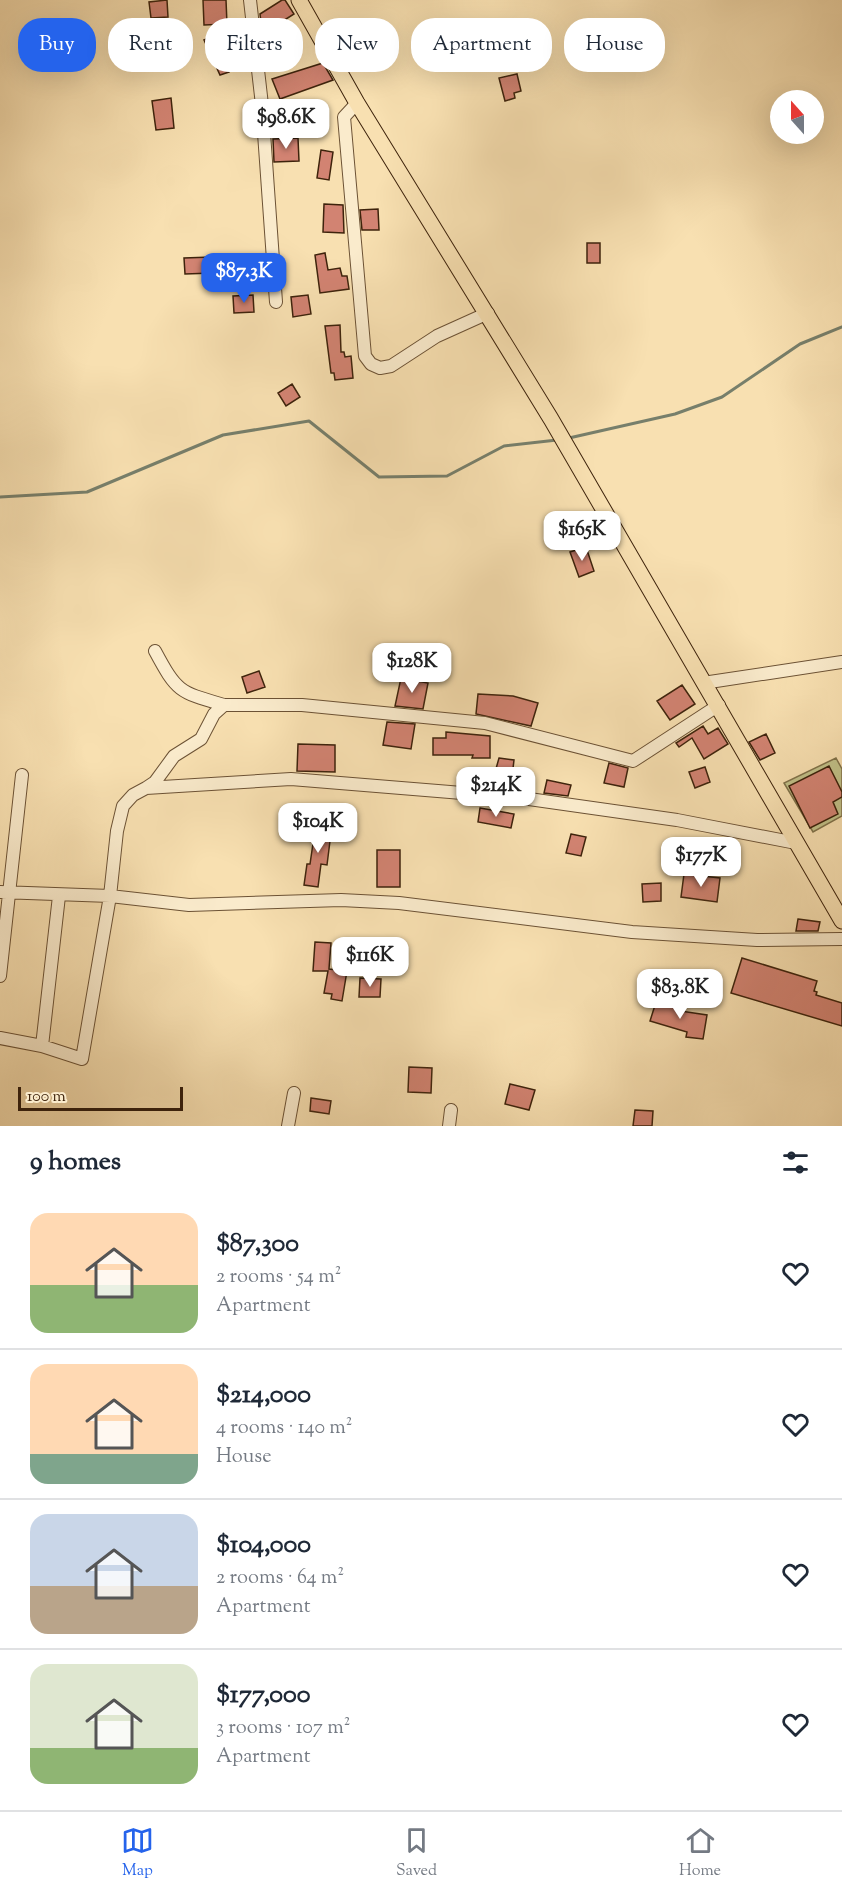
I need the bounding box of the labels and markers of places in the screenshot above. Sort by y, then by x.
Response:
pin: $98.6K [237,99,335,150]
pin: $87.3K [195,253,293,304]
pin: $165K [540,511,624,562]
pin: $128K [370,643,454,694]
pin: $214K [454,767,538,818]
pin: $104K [276,803,360,854]
pin: $177K [659,837,743,888]
pin: $116K [328,937,412,988]
pin: $83.8K [631,969,729,1020]

